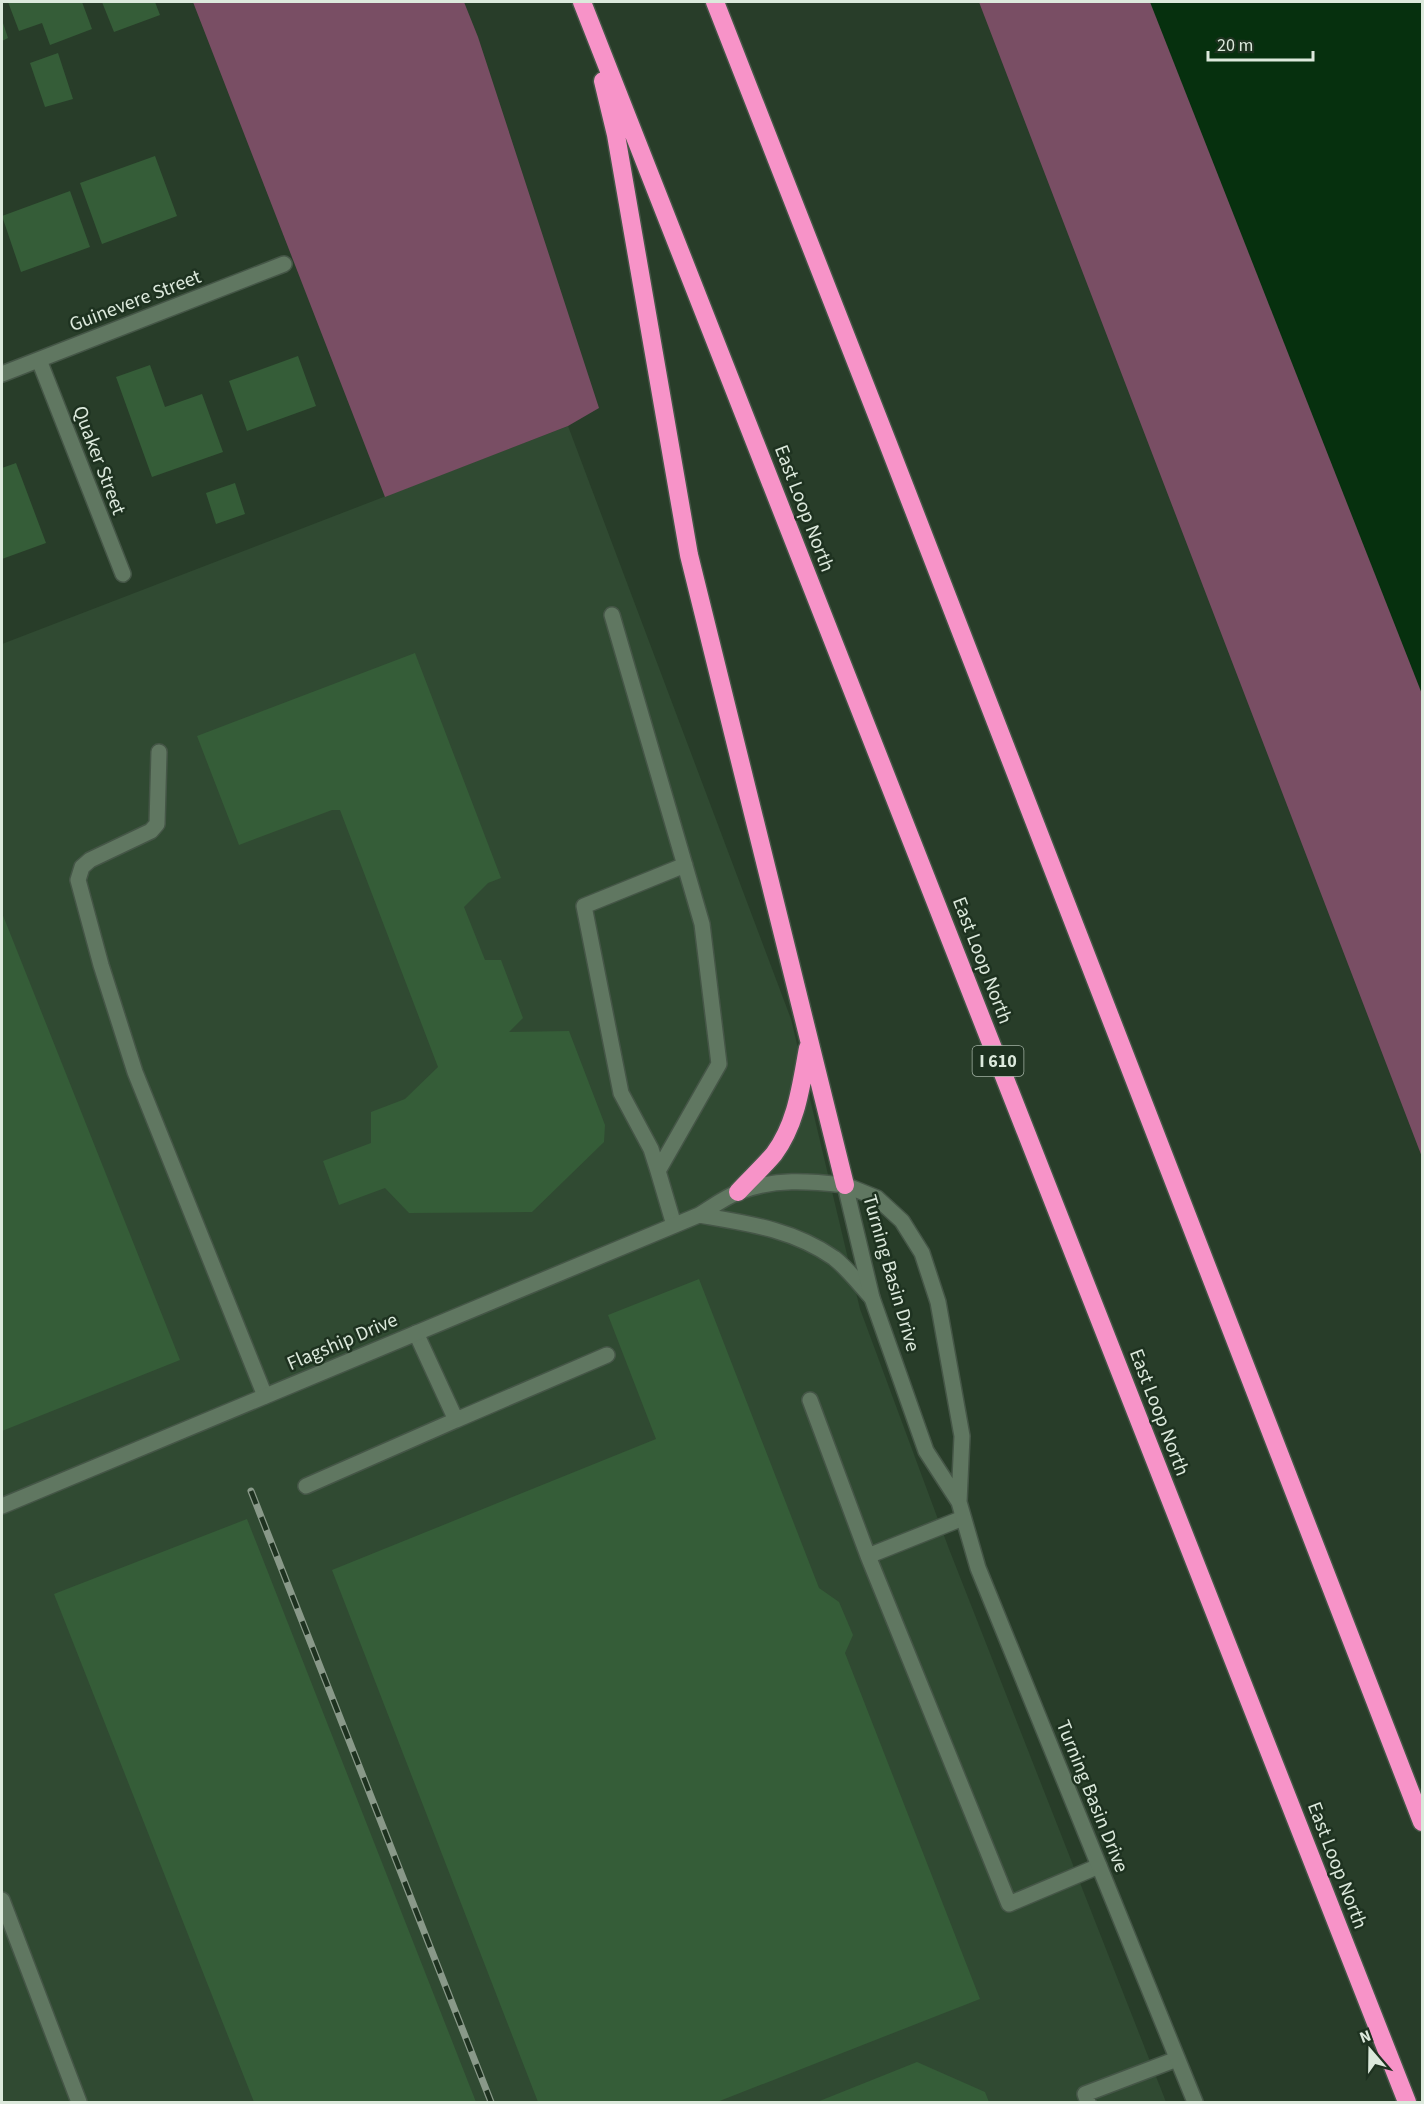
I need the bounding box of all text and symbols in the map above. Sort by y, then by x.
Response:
scale bar [1208,24,1313,62]
text: 20 m [1217,33,1253,58]
street label: Guinevere Street [65,263,206,339]
street label: Quaker Street [65,402,133,519]
street label: East Loop North [767,441,841,576]
street label: East Loop North [945,893,1019,1028]
road number: I 610 [972,1046,1024,1076]
street label: Turning Basin Drive [855,1192,927,1355]
street label: Flagship Drive [283,1306,402,1378]
street label: East Loop North [1122,1345,1196,1480]
street label: Turning Basin Drive [1049,1716,1135,1877]
street label: East Loop North [1300,1798,1374,1933]
north arrow [1340,2020,1400,2080]
text: N [1356,2025,1374,2049]

